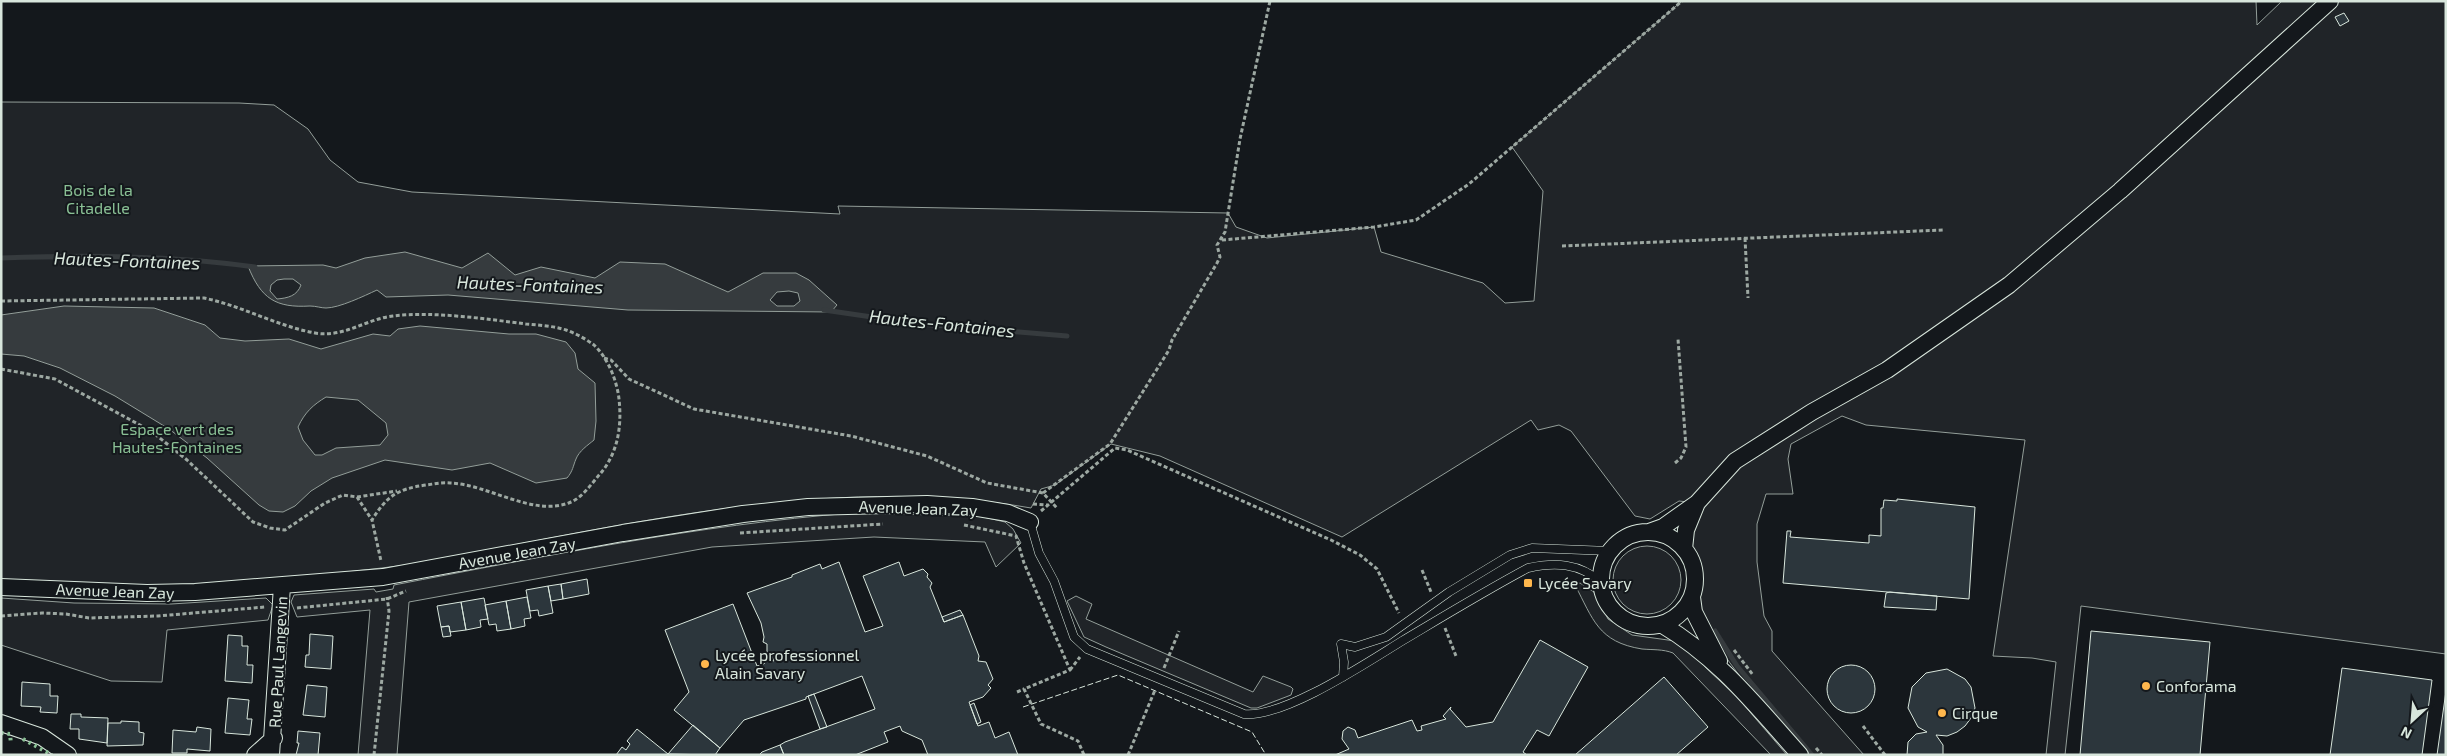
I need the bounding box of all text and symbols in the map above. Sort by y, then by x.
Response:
park label: Bois de la Citadelle [63,180,133,217]
water label: Hautes-Fontaines [53,246,201,274]
water label: Hautes-Fontaines [456,270,604,298]
water label: Hautes-Fontaines [868,304,1016,342]
park label: Espace vert des Hautes-Fontaines [112,419,242,456]
street label: Avenue Jean Zay [858,496,978,519]
street label: Avenue Jean Zay [457,533,578,572]
place label: Lycée Savary [1538,573,1632,592]
marker: Lycée Savary [1522,577,1534,589]
street label: Avenue Jean Zay [55,579,175,602]
street label: Rue Paul Langevin [265,596,290,728]
place label: Lycée professionnel Alain Savary [715,645,860,682]
marker: Lycée professionnel Alain Savary [699,658,711,670]
place label: Conforama [2156,676,2237,695]
marker: Conforama [2140,680,2152,692]
north arrow [2387,696,2437,746]
place label: Cirque [1952,703,1998,722]
marker: Cirque [1936,707,1948,719]
text: N [2398,723,2414,743]

